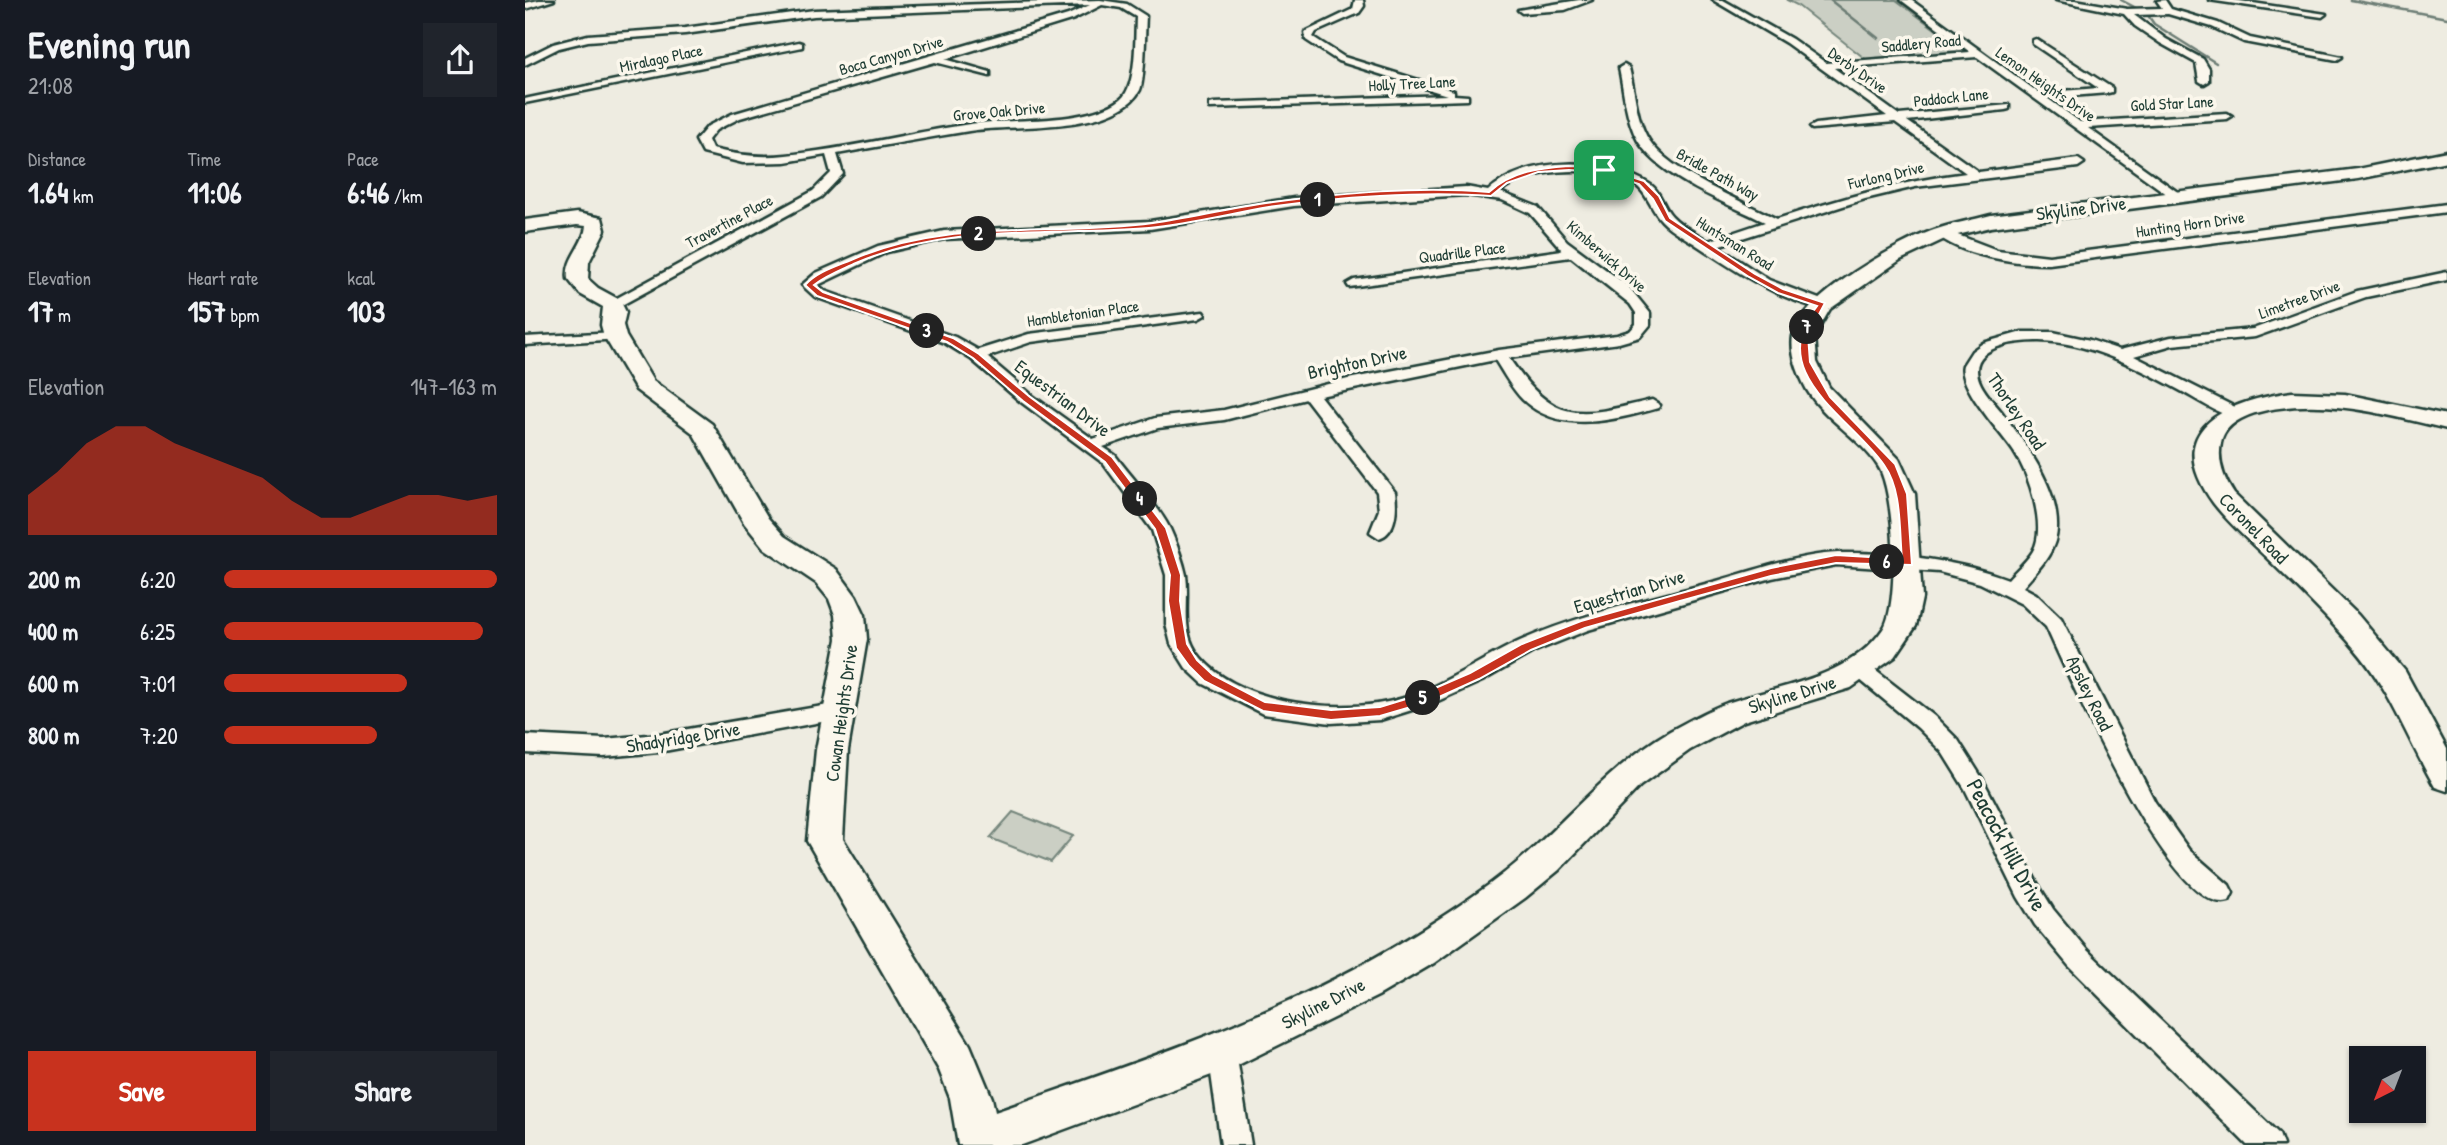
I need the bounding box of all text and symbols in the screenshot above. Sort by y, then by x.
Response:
text: Evening run [28,18,191,70]
button: share [423,23,497,97]
street label: Boca Canyon Drive [836,29,946,80]
street label: Saddlery Road [1880,29,1962,57]
street label: Miralago Place [618,38,705,78]
street label: Lemon Heights Drive [1992,41,2101,127]
street label: Derby Drive [1824,42,1892,99]
text: 21:08 [28,70,73,101]
street label: Holly Tree Lane [1368,70,1457,96]
street label: Paddock Lane [1912,82,1990,112]
street label: Gold Star Lane [2130,90,2215,116]
street label: Grove Oak Drive [952,96,1047,126]
pin [1574,140,1634,200]
street label: Bridle Path Way [1673,142,1763,206]
text: Distance [28,146,86,172]
text: Time [188,146,221,172]
text: Pace [347,146,379,172]
icon: arrive [1585,151,1623,189]
street label: Furlong Drive [1845,155,1927,195]
text: 1.64 [28,172,69,212]
text: 11:06 [188,172,242,212]
text: 6:46 [347,172,389,212]
pin: 1 [1301,182,1335,218]
text: km [69,183,94,209]
text: /km [389,183,423,209]
text: 1 [1314,186,1321,212]
street label: Travertine Place [681,188,777,253]
street label: Skyline Drive [2035,190,2128,226]
street label: Hunting Horn Drive [2134,205,2246,243]
street label: Huntsman Road [1692,211,1778,275]
street label: Kimberwick Drive [1562,215,1652,297]
pin: 2 [961,216,997,252]
text: 2 [974,220,983,246]
street label: Quadrille Place [1418,236,1507,268]
text: Elevation [28,265,91,291]
text: Heart rate [188,265,259,291]
text: kcal [347,265,375,291]
street label: Limetree Drive [2255,274,2343,324]
text: 17 [28,291,54,331]
text: 157 [188,291,226,331]
text: 103 [347,291,385,331]
street label: Hambletonian Place [1026,294,1141,332]
text: m [54,302,71,328]
text: bpm [226,302,259,328]
pin: 7 [1789,310,1825,344]
text: 7 [1802,313,1811,339]
pin: 3 [909,314,945,348]
text: 3 [922,317,931,343]
street label: Brighton Drive [1305,339,1409,385]
street label: Equestrian Drive [1010,353,1117,443]
street label: Thorley Road [1982,367,2053,455]
text: Elevation [28,371,104,402]
text: 147–163 m [410,371,497,402]
pin: 4 [1123,482,1157,516]
text: 4 [1136,485,1143,511]
street label: Coronel Road [2213,487,2295,570]
pin: 6 [1869,544,1905,580]
text: 6 [1883,548,1890,574]
street label: Equestrian Drive [1571,563,1688,619]
text: 200 m [28,564,80,595]
text: 6:20 [140,564,176,595]
text: 400 m [28,616,78,647]
text: 6:25 [140,616,175,647]
street label: Cowan Heights Drive [818,642,864,783]
street label: Apsley Road [2061,651,2120,736]
text: 600 m [28,668,79,699]
text: 7:01 [140,668,175,699]
street label: Skyline Drive [1745,668,1839,720]
pin: 5 [1405,680,1441,716]
text: 5 [1418,684,1427,710]
street label: Shadyridge Drive [624,715,742,759]
text: 800 m [28,720,80,751]
text: 7:20 [140,720,178,751]
street label: Peacock Hill Drive [1960,773,2055,916]
street label: Skyline Drive [1277,971,1369,1035]
north arrow [2349,1046,2425,1124]
map controls [2349,1046,2426,1123]
button: Save [28,1051,256,1131]
button: Share [270,1051,497,1131]

